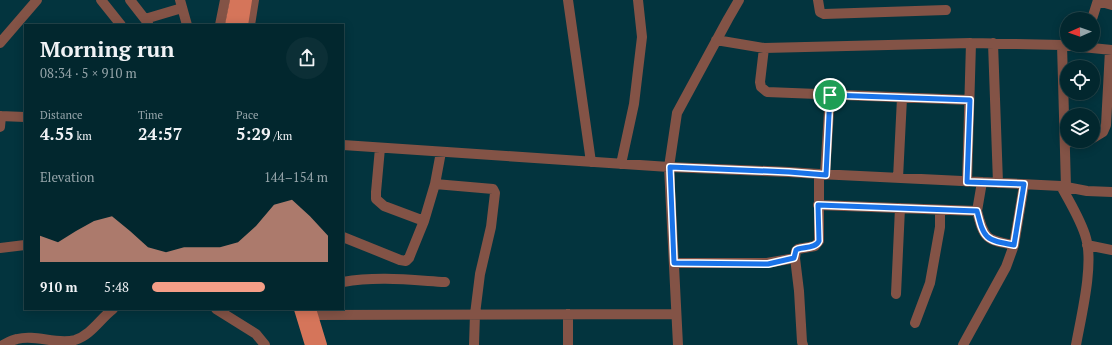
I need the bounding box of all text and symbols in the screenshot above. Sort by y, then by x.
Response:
north arrow [1060,12,1100,52]
map controls [1060,12,1100,148]
text: Morning run [40,34,174,63]
button: share [286,37,328,79]
button: locate [1060,60,1100,100]
text: 08:34 · 5 × 910 m [40,64,137,82]
pin [813,78,847,112]
icon: arrive [819,84,841,106]
text: Distance [40,108,83,122]
text: Time [138,108,163,122]
text: Pace [236,108,259,122]
button: layers [1060,108,1100,148]
text: 4.55 [40,122,74,145]
text: 24:57 [138,122,182,145]
text: 5:29 [236,122,271,145]
text: km [74,129,92,143]
text: /km [271,129,292,143]
text: Elevation [40,168,95,186]
text: 144–154 m [264,168,328,186]
text: 910 m [40,278,78,296]
text: 5:48 [104,278,129,296]

